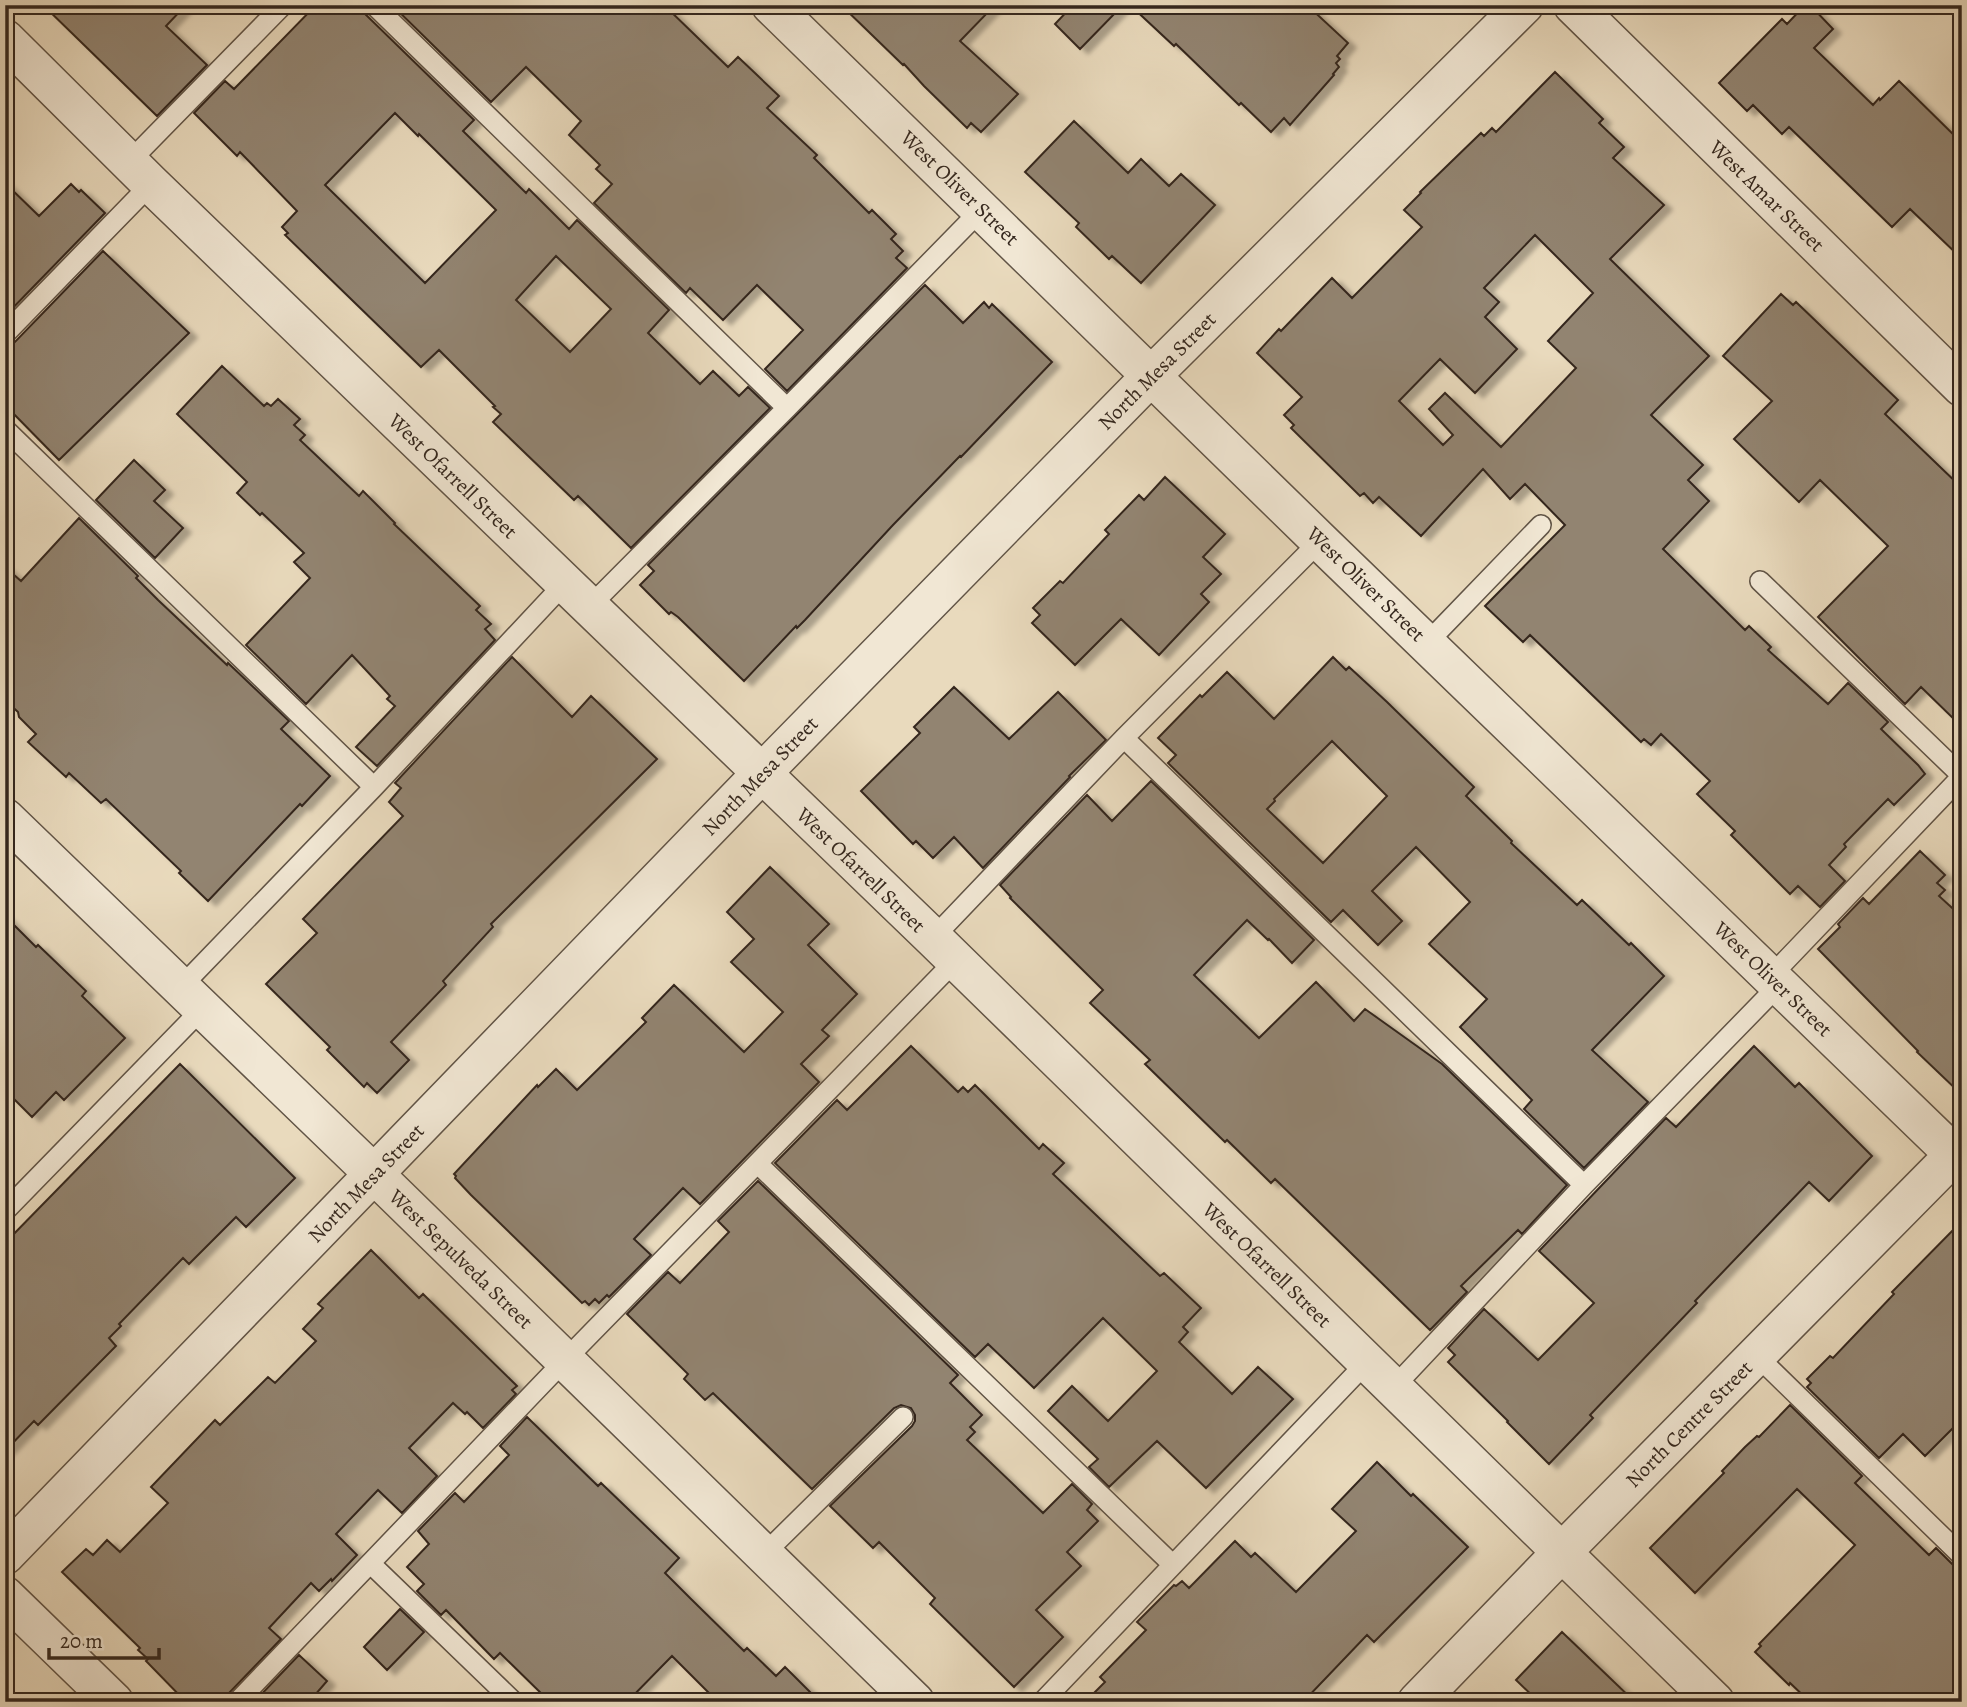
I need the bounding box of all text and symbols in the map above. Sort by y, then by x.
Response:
street label: West Oliver Street [894,123,1025,252]
street label: West Amar Street [1703,133,1831,258]
street label: North Mesa Street [1092,306,1222,436]
street label: West Ofarrell Street [382,406,524,545]
street label: West Oliver Street [1300,519,1431,648]
street label: North Mesa Street [696,710,824,842]
street label: West Ofarrell Street [790,800,932,939]
street label: West Oliver Street [1707,914,1838,1043]
street label: North Mesa Street [302,1117,430,1249]
street label: West Sepulveda Street [382,1182,539,1335]
street label: West Ofarrell Street [1196,1195,1338,1334]
street label: North Centre Street [1619,1354,1759,1494]
scale bar [49,1616,159,1660]
text: 20 m [60,1627,103,1655]

